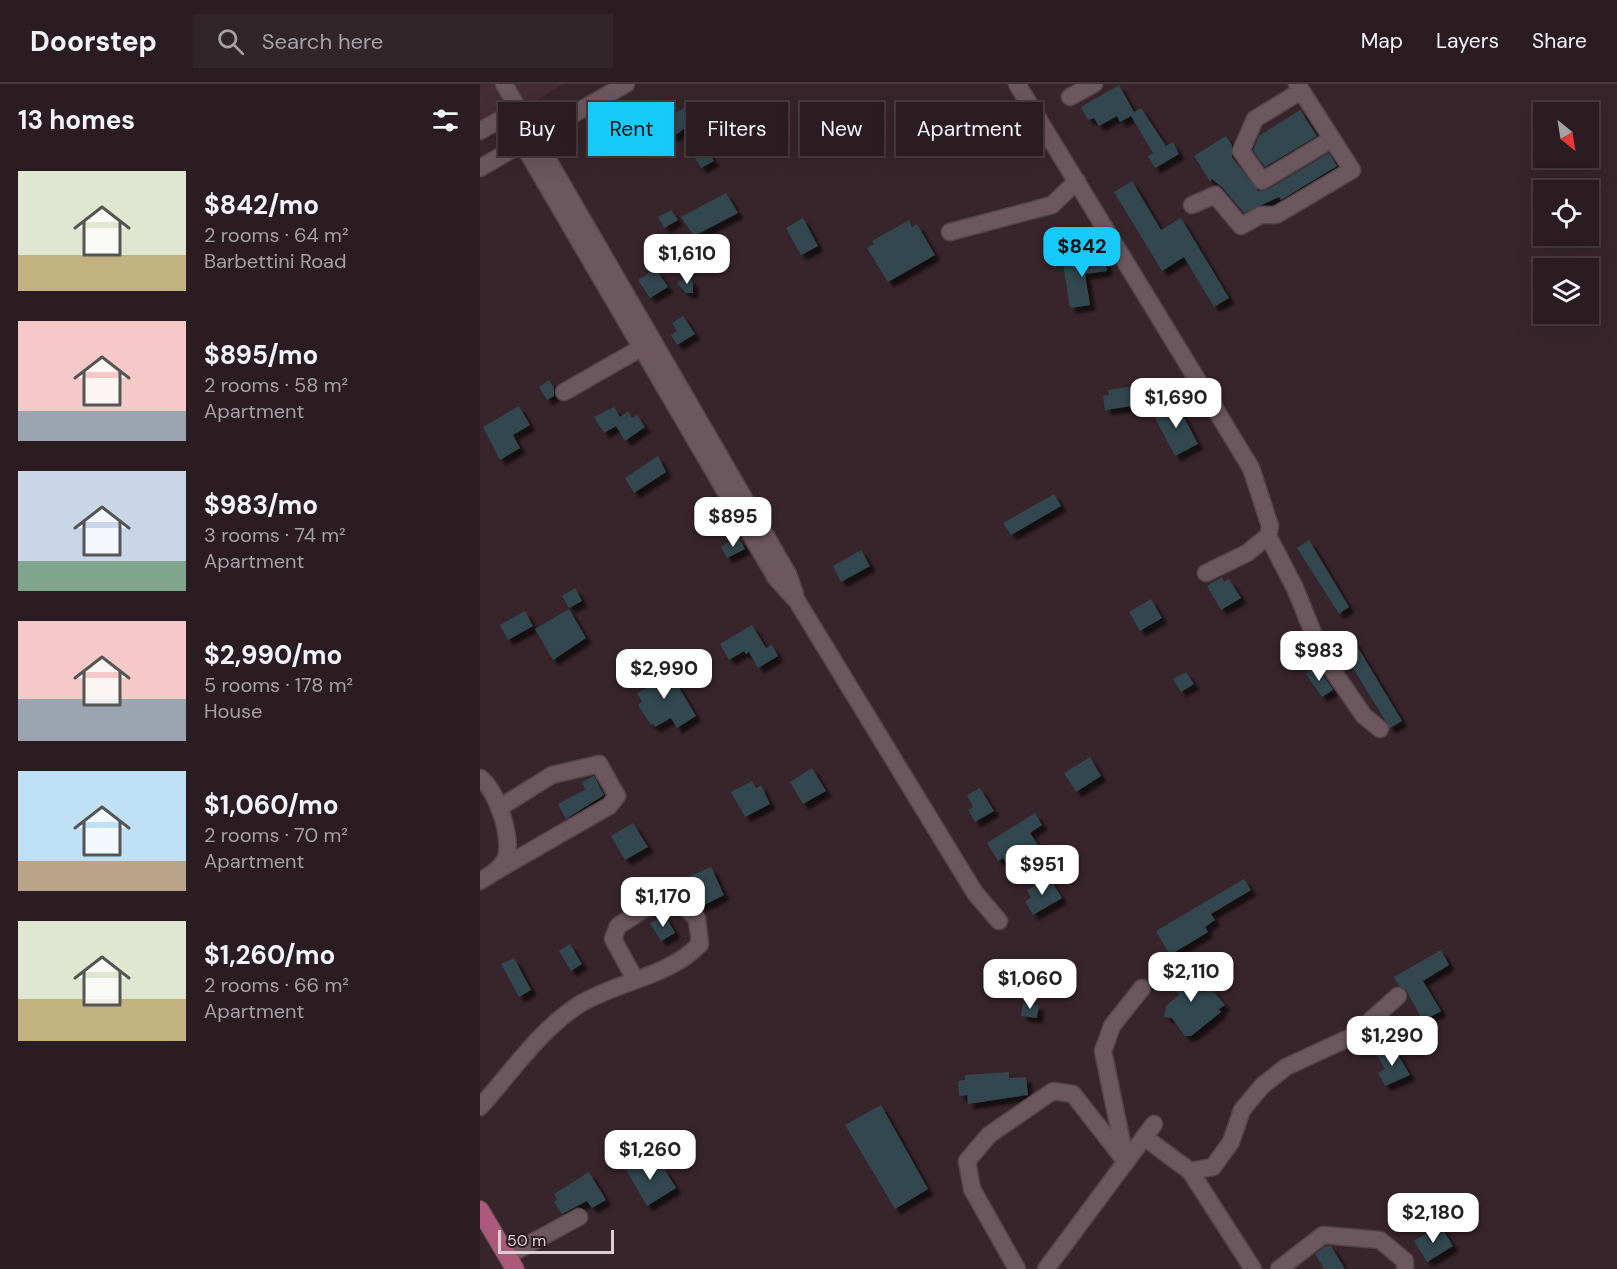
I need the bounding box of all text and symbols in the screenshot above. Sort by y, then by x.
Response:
search box [193,14,613,68]
text: Doorstep [30,23,157,60]
icon: search [214,25,247,58]
text: Search here [262,27,383,56]
text: Map [1361,27,1403,55]
text: Layers [1436,27,1499,55]
text: Share [1532,27,1587,55]
chip: Buy [498,102,576,156]
chip: Rent [588,102,674,156]
chip: Filters [686,102,788,156]
chip: New [800,102,884,156]
chip: Apartment [896,102,1043,156]
north arrow [1533,102,1599,168]
map controls [1533,102,1599,324]
text: 13 homes [18,103,135,137]
icon: filters [429,104,462,137]
button: locate [1533,180,1599,246]
text: $842/mo [204,188,319,222]
icon: home [66,195,138,267]
text: 2 rooms · 64 m² [204,222,348,248]
pin: $842 [1046,227,1118,278]
text: $842 [1057,233,1107,259]
pin: $1,610 [638,234,736,285]
text: $1,610 [658,240,716,266]
text: Barbettini Road [204,248,347,274]
button: layers [1533,258,1599,324]
text: $895/mo [204,338,318,372]
icon: home [66,345,138,417]
text: 2 rooms · 58 m² [204,372,348,398]
pin: $1,690 [1127,378,1225,429]
text: $1,690 [1144,384,1208,410]
text: Apartment [204,398,304,424]
text: $983/mo [204,488,318,522]
icon: home [66,495,138,567]
pin: $895 [697,497,769,548]
text: $895 [708,503,758,529]
text: 3 rooms · 74 m² [204,522,346,548]
text: Apartment [204,548,304,574]
pin: $983 [1283,631,1355,682]
text: $983 [1294,637,1344,663]
text: $2,990/mo [204,638,342,672]
icon: home [66,645,138,717]
pin: $2,990 [615,649,713,700]
text: $2,990 [630,655,698,681]
text: 5 rooms · 178 m² [204,672,353,698]
text: House [204,698,262,724]
text: $1,060/mo [204,788,339,822]
icon: home [66,795,138,867]
text: 2 rooms · 70 m² [204,822,348,848]
pin: $951 [1006,845,1078,896]
text: Apartment [204,848,304,874]
text: $951 [1020,851,1064,877]
pin: $1,170 [614,877,712,928]
text: $1,170 [635,883,691,909]
text: $1,260/mo [204,938,335,972]
icon: home [66,945,138,1017]
pin: $2,110 [1142,952,1240,1003]
text: $2,110 [1162,958,1220,984]
pin: $1,060 [981,959,1079,1010]
text: $1,060 [997,965,1063,991]
text: 2 rooms · 66 m² [204,972,349,998]
text: Apartment [204,998,304,1024]
pin: $1,290 [1343,1016,1441,1067]
text: $1,290 [1361,1022,1423,1048]
pin: $1,260 [601,1130,699,1181]
text: $1,260 [619,1136,681,1162]
pin: $2,180 [1384,1193,1482,1244]
text: $2,180 [1402,1199,1464,1225]
scale bar [498,1227,614,1254]
text: 50 m [507,1230,546,1251]

